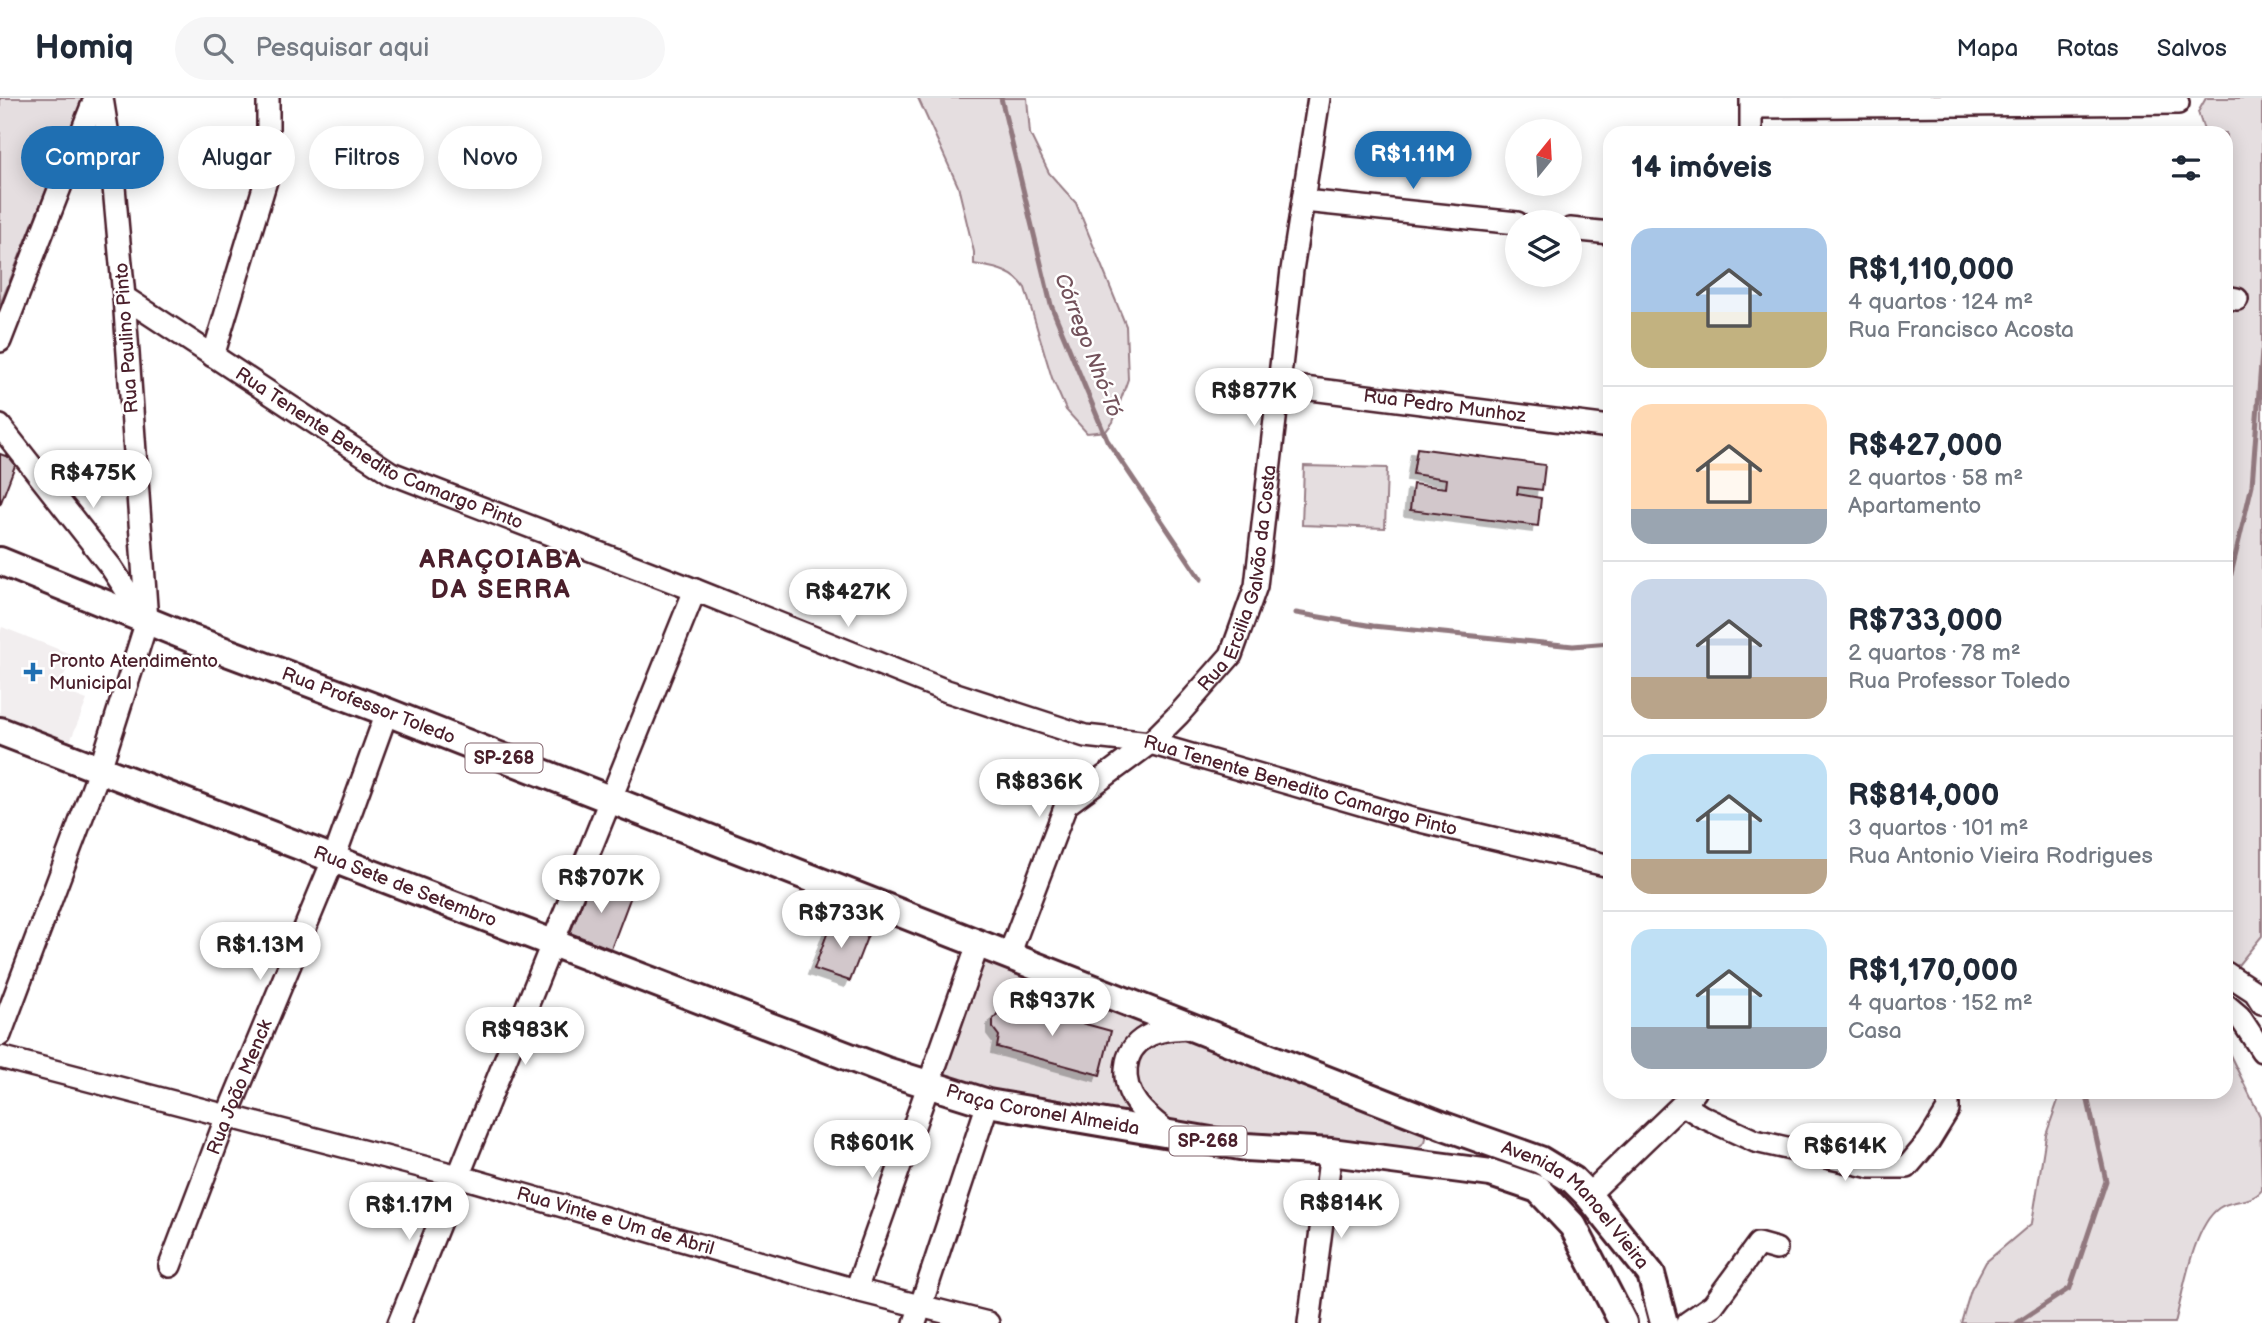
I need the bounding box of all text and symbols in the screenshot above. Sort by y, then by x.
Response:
search box [175,17,665,80]
text: Homiq [35,28,133,68]
icon: search [199,29,237,67]
text: Pesquisar aqui [255,33,429,64]
text: Mapa [1956,34,2018,63]
text: Rotas [2056,34,2119,63]
text: Salvos [2157,34,2227,63]
north arrow [1505,119,1582,196]
map controls [1505,119,1582,287]
chip: Comprar [21,126,164,189]
chip: Alugar [178,126,295,189]
chip: Filtros [309,126,424,189]
chip: Novo [438,126,542,189]
pin: R$1.11M [1348,132,1478,191]
text: R$1.11M [1371,140,1455,168]
icon: filters [2167,149,2205,187]
text: 14 imóveis [1631,150,1772,186]
button: layers [1505,210,1582,287]
text: R$1,110,000 [1848,252,2014,288]
icon: home [1687,256,1771,340]
street label: Rua Paulino Pinto [110,262,144,414]
water label: Córrego Nhó-Tó [1049,270,1127,420]
text: 4 quartos · 124 m² [1848,288,2033,316]
text: Rua Francisco Acosta [1848,316,2074,344]
street label: Rua Tenente Benedito Camargo Pinto [231,362,526,534]
pin: R$877K [1197,368,1311,428]
text: R$877K [1211,377,1297,405]
street label: Rua Pedro Munhoz [1362,384,1528,428]
text: R$427,000 [1848,428,2002,464]
icon: home [1687,432,1771,516]
pin: R$475K [36,450,150,510]
text: R$475K [50,459,136,487]
street label: Rua Ercilia Galvão da Costa [1193,464,1281,696]
text: 2 quartos · 58 m² [1848,464,2023,492]
text: Apartamento [1848,492,1981,520]
district label: ARAÇOIABA DA SERRA [418,545,583,606]
pin: R$427K [791,570,905,629]
text: R$427K [805,578,891,606]
text: R$733,000 [1848,603,2003,639]
icon: home [1687,607,1771,691]
text: 2 quartos · 78 m² [1848,639,2021,667]
place label: Pronto Atendimento Municipal [49,650,218,695]
marker: Pronto Atendimento Municipal [23,662,43,682]
street label: Rua Professor Toledo [279,662,459,749]
text: Rua Professor Toledo [1848,667,2071,695]
street label: Rua Tenente Benedito Camargo Pinto [1141,730,1459,841]
road number: SP-268 [466,744,542,772]
pin: R$836K [982,760,1096,819]
text: R$836K [995,768,1083,796]
text: R$814,000 [1848,778,1999,814]
icon: home [1687,782,1771,866]
text: 3 quartos · 101 m² [1848,814,2028,842]
street label: Rua Sete de Setembro [310,841,500,932]
text: Rua Antonio Vieira Rodrigues [1848,842,2153,870]
pin: R$707K [544,856,658,915]
text: R$707K [558,864,644,892]
pin: R$733K [784,890,898,950]
text: R$733K [798,899,884,927]
pin: R$1.13M [195,922,325,982]
text: R$1.13M [216,931,304,959]
text: R$1,170,000 [1848,953,2018,989]
icon: home [1687,957,1771,1041]
pin: R$937K [995,978,1109,1038]
text: R$937K [1009,987,1095,1015]
text: 4 quartos · 152 m² [1848,989,2033,1017]
pin: R$983K [468,1007,582,1067]
street label: Rua João Menck [202,1015,278,1158]
text: R$983K [481,1016,569,1044]
text: Casa [1848,1017,1902,1045]
street label: Praça Coronel Almeida [943,1079,1141,1140]
pin: R$601K [815,1121,929,1180]
pin: R$614K [1788,1124,1902,1183]
road number: SP-268 [1170,1126,1246,1156]
text: R$601K [830,1129,914,1157]
text: R$614K [1803,1132,1887,1160]
street label: Avenida Manoel Vieira [1498,1136,1654,1274]
pin: R$814K [1284,1180,1398,1240]
pin: R$1.17M [344,1182,474,1242]
street label: Rua Vinte e Um de Abril [514,1182,717,1260]
text: R$814K [1299,1189,1383,1217]
text: R$1.17M [365,1191,453,1219]

